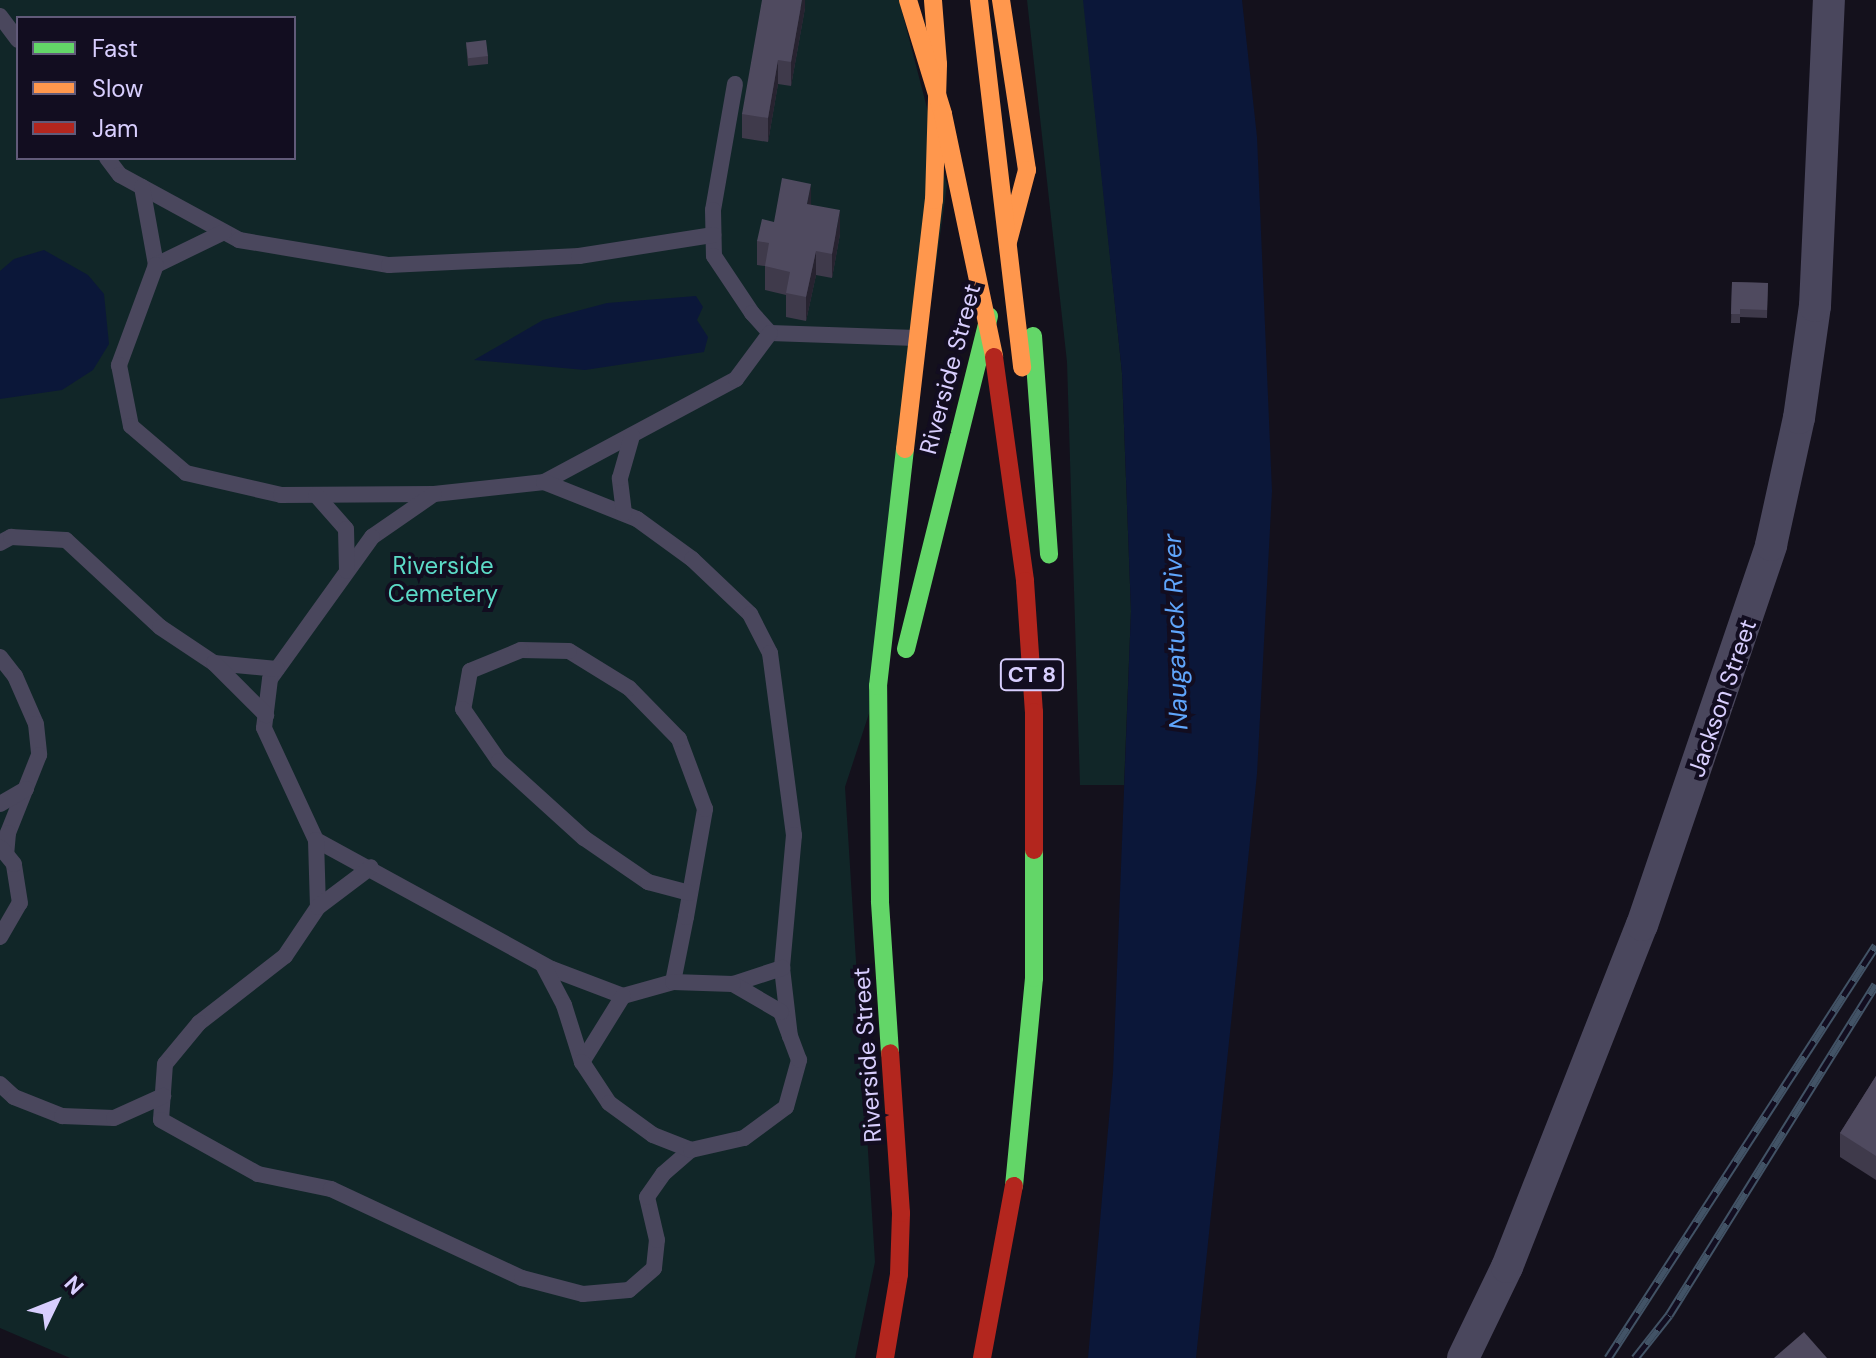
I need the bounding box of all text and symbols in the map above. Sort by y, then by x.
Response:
legend [16,16,296,160]
text: Fast [92,33,138,64]
text: Slow [92,73,143,104]
text: Jam [92,113,138,144]
street label: Riverside Street [913,281,987,457]
water label: Naugatuck River [1157,533,1195,731]
park label: Riverside Cemetery [388,552,498,608]
street label: Jackson Street [1682,615,1762,781]
road number: CT 8 [998,657,1066,693]
street label: Riverside Street [847,966,887,1144]
north arrow [16,1262,96,1342]
text: N [58,1270,90,1301]

